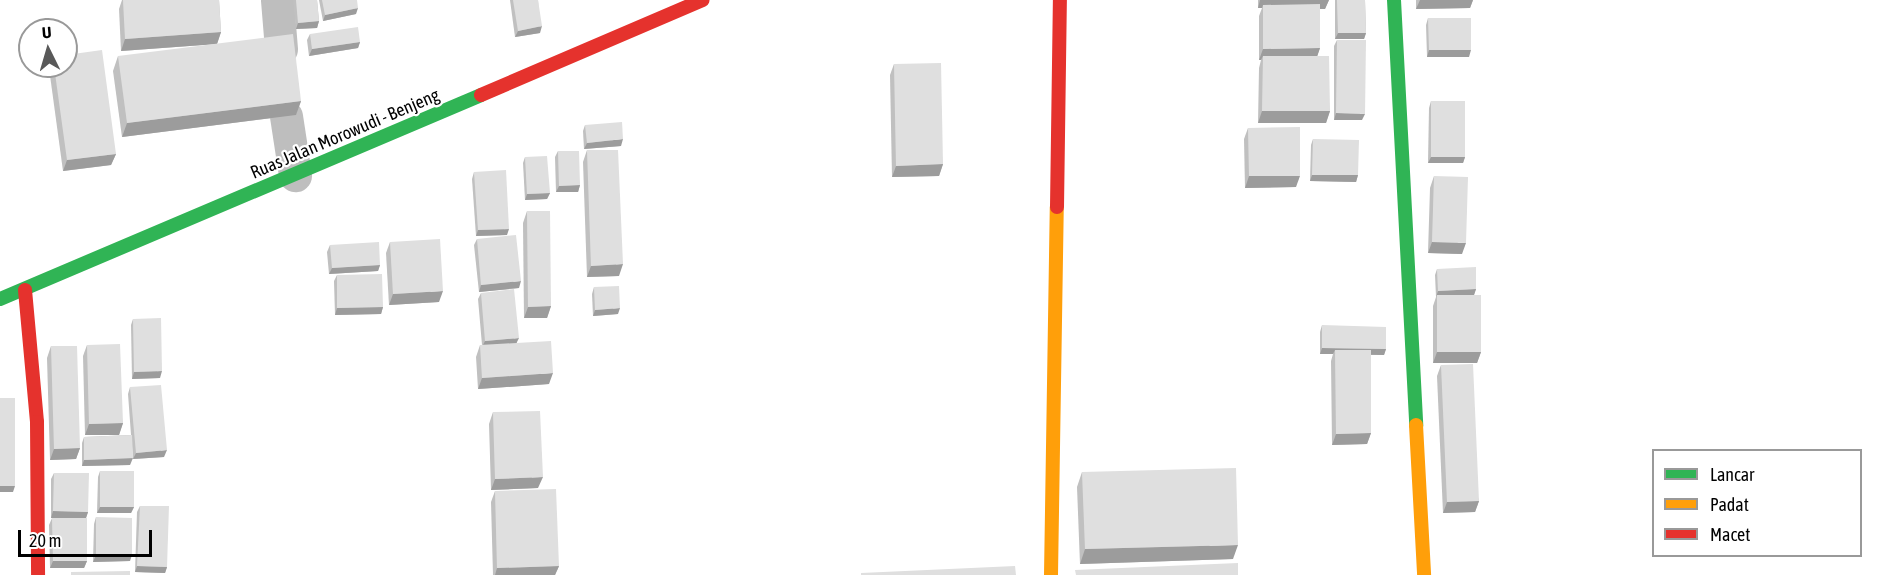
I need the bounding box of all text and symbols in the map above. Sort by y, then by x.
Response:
north arrow [18,18,78,78]
text: U [41,23,52,41]
street label: Ruas Jalan Morowudi - Benjeng [247,84,443,184]
legend [1652,449,1862,557]
text: Lancar [1710,464,1754,485]
text: Padat [1710,494,1749,515]
scale bar [21,518,154,556]
text: Macet [1710,524,1750,545]
text: 20 m [29,530,61,551]

